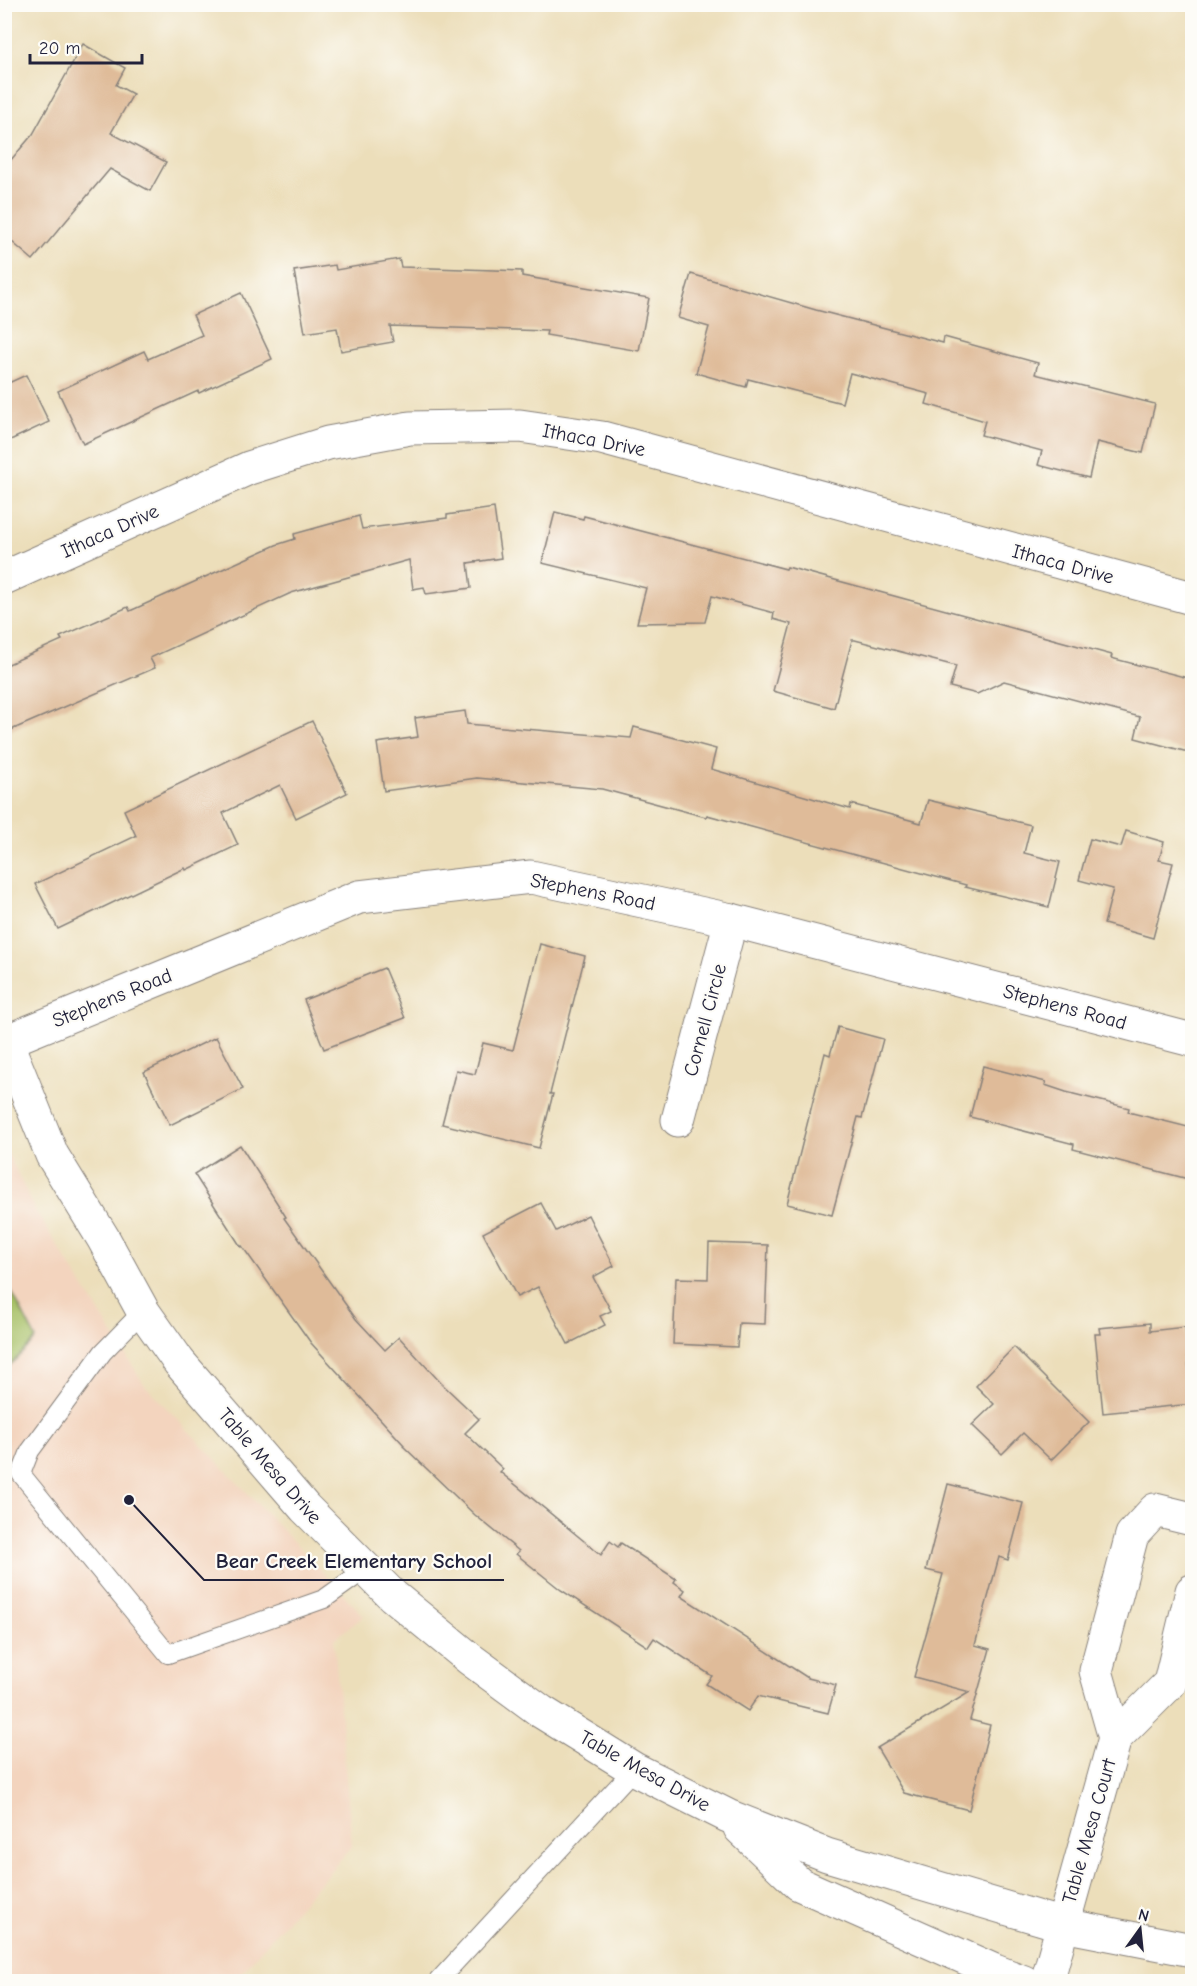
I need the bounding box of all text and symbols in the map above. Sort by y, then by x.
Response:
scale bar [30,27,142,65]
text: 20 m [39,38,80,59]
street label: Ithaca Drive [541,419,647,461]
street label: Ithaca Drive [58,499,162,563]
street label: Ithaca Drive [1010,539,1116,589]
street label: Stephens Road [529,869,657,915]
street label: Cornell Circle [679,961,731,1079]
street label: Stephens Road [49,964,175,1032]
street label: Stephens Road [1001,979,1129,1035]
street label: Table Mesa Drive [214,1403,326,1529]
callout: Bear Creek Elementary School [204,1541,504,1580]
text: Bear Creek Elementary School [216,1549,492,1573]
street label: Table Mesa Drive [576,1726,714,1816]
street label: Table Mesa Court [1057,1755,1121,1906]
north arrow [1110,1899,1170,1959]
text: N [1136,1905,1151,1926]

